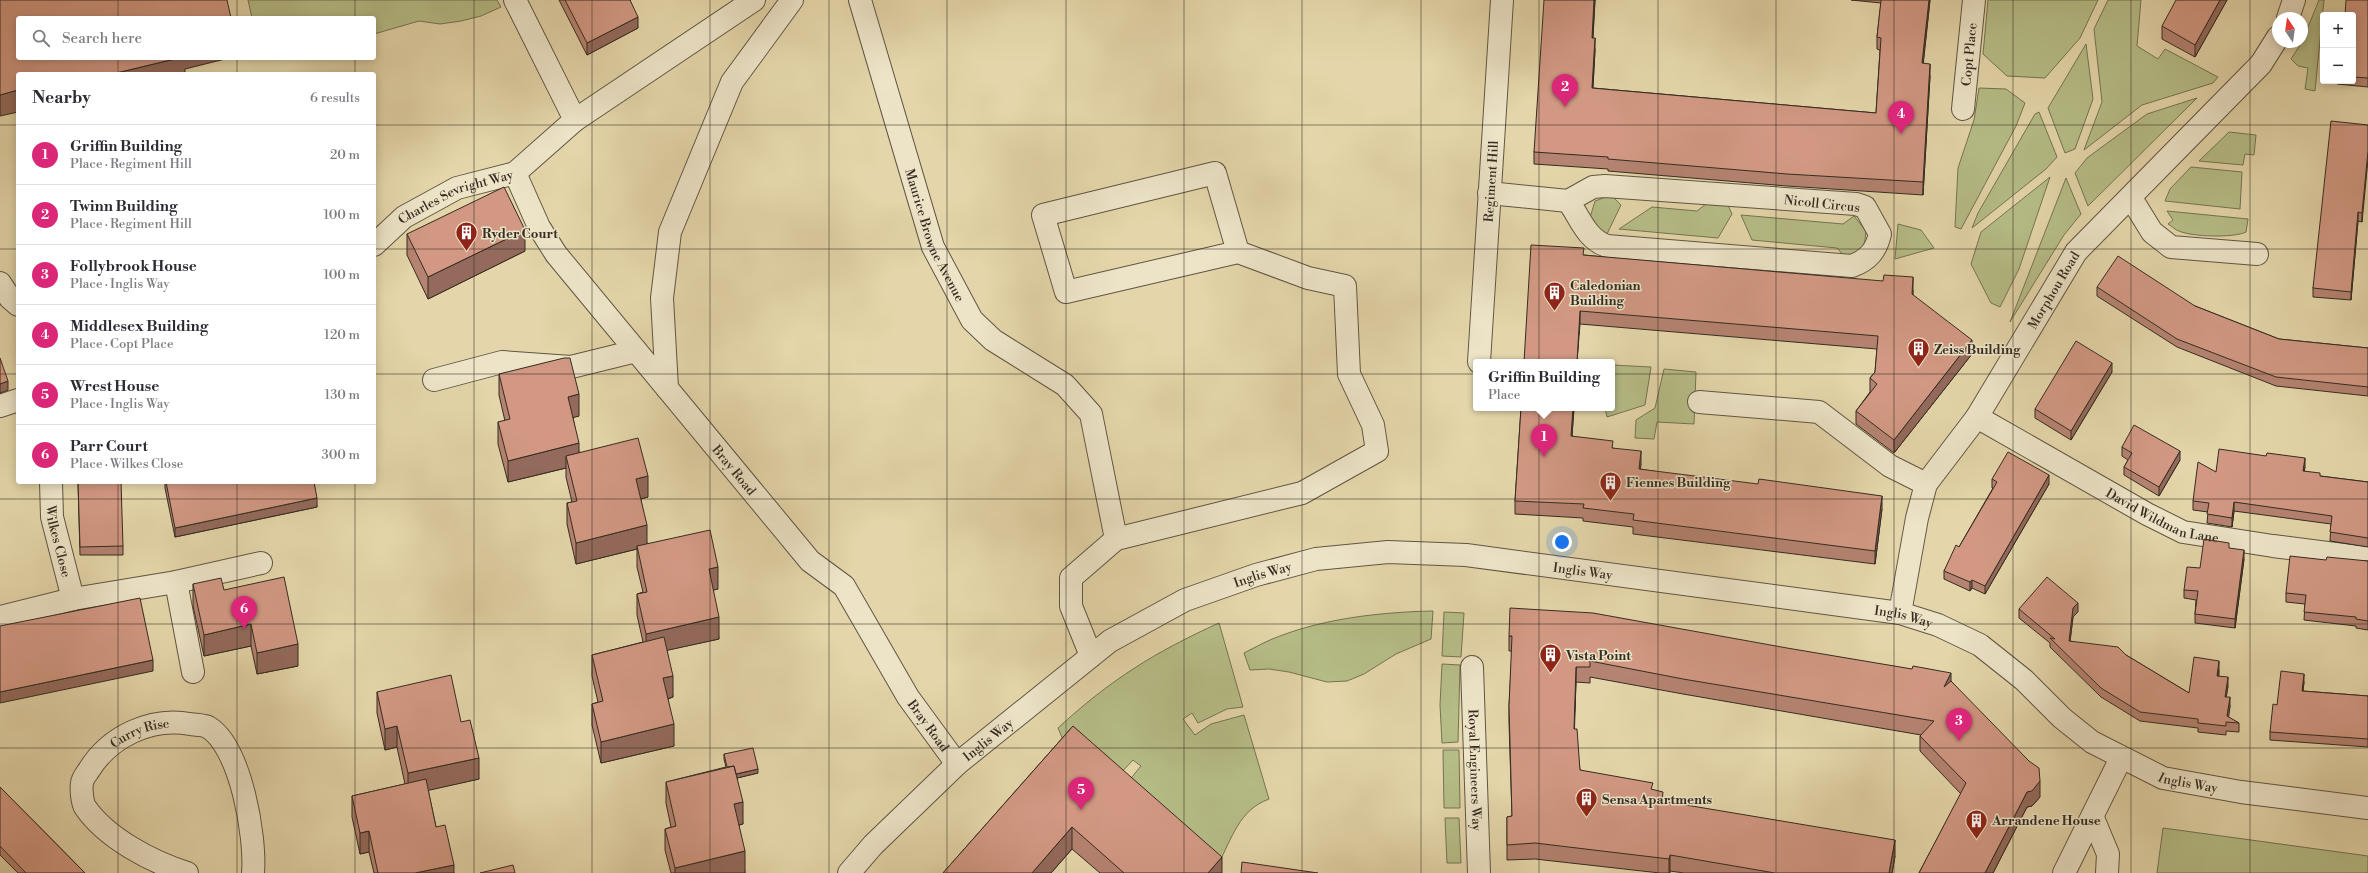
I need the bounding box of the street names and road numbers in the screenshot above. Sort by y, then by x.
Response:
street label: Copt Place [1958,22,1981,87]
street label: Regiment Hill [1481,140,1502,223]
street label: Charles Sevright Way [395,167,515,228]
street label: Maurice Browne Avenue [901,167,968,305]
street label: Nicoll Circus [1783,192,1861,216]
street label: Morphou Road [2025,248,2084,332]
street label: Bray Road [708,441,760,499]
street label: David Wildman Lane [2103,485,2220,547]
street label: Wilkes Close [43,504,74,579]
street label: Inglis Way [1232,559,1294,591]
street label: Inglis Way [1552,560,1614,584]
street label: Inglis Way [1873,603,1935,632]
street label: Bray Road [903,696,953,756]
street label: Royal Engineers Way [1464,709,1485,832]
street label: Inglis Way [960,715,1017,765]
street label: Curry Rise [107,716,170,752]
street label: Inglis Way [2155,770,2220,797]

